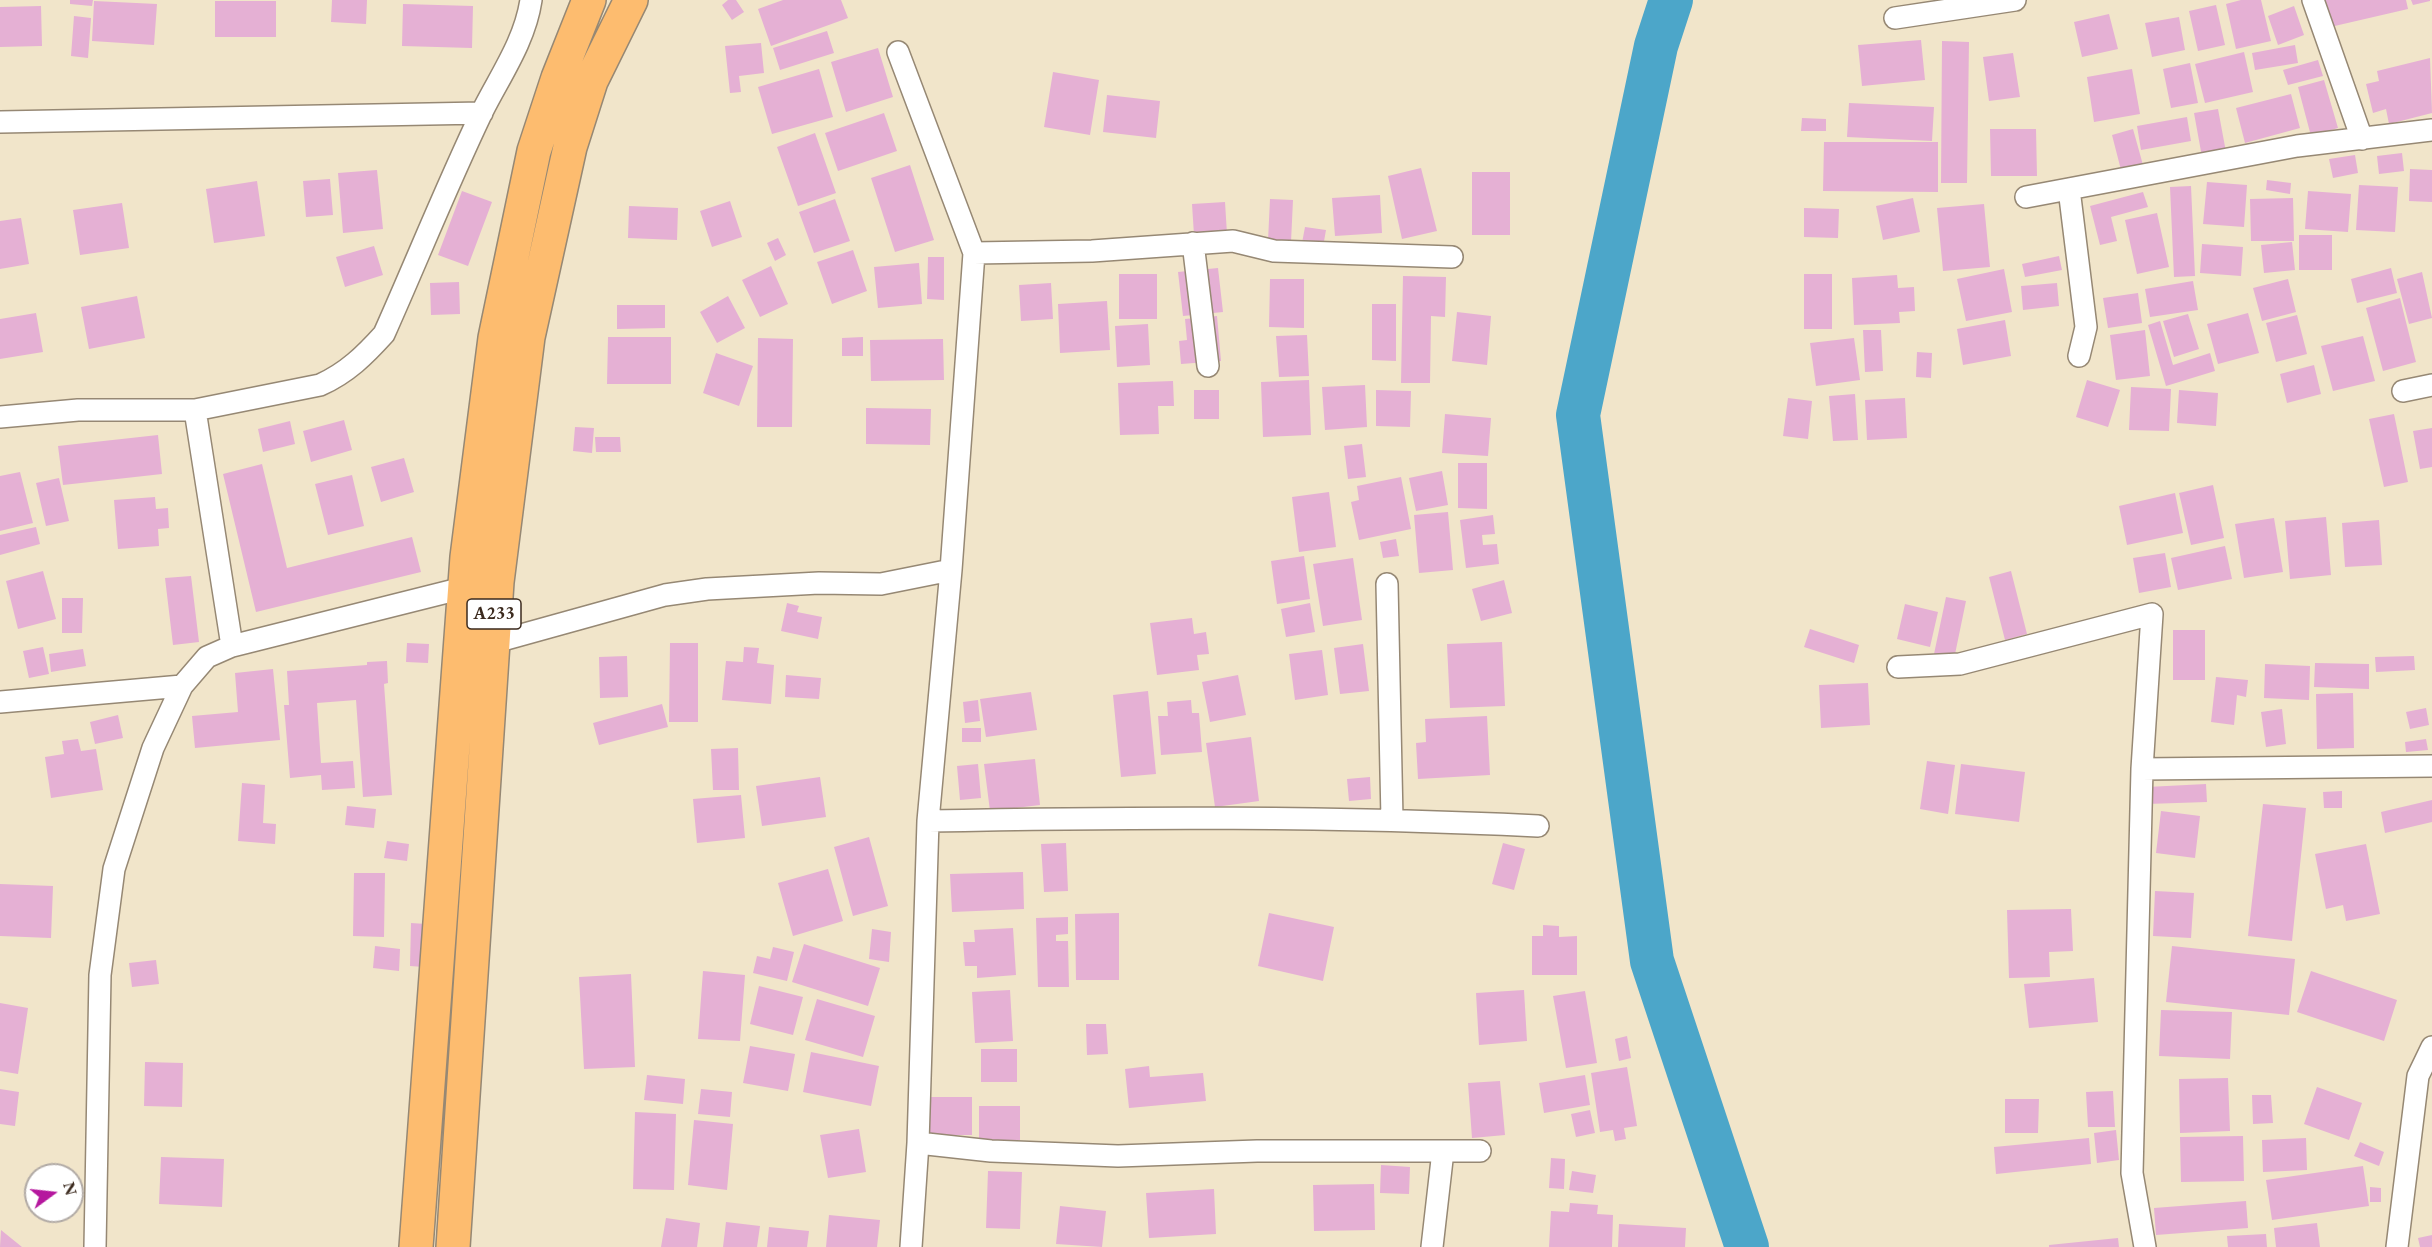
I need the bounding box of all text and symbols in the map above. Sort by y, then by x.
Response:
road number: A233 [467,599,521,629]
north arrow [24,1163,84,1223]
text: N [58,1180,82,1198]

